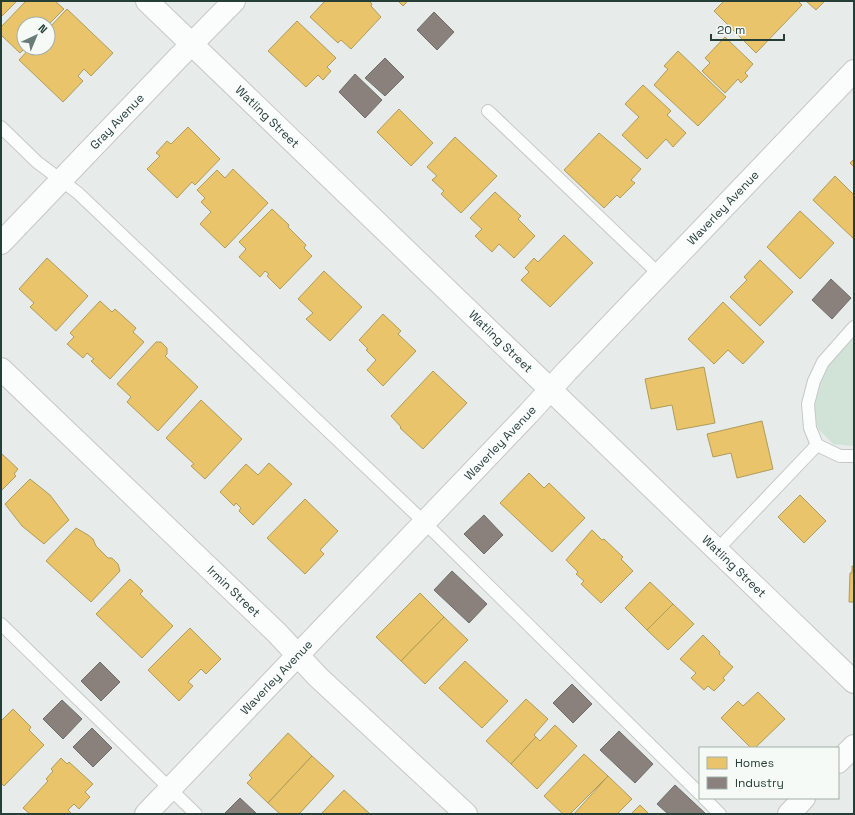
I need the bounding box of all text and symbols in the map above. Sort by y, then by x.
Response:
north arrow [16,16,56,56]
scale bar [711,16,784,42]
text: N [35,21,50,36]
text: 20 m [717,22,745,38]
street label: Watling Street [232,82,303,151]
street label: Gray Avenue [87,90,148,153]
street label: Waverley Avenue [684,167,763,249]
street label: Watling Street [465,307,536,376]
street label: Waverley Avenue [461,402,540,484]
street label: Watling Street [698,532,770,601]
street label: Irmin Street [204,562,264,621]
street label: Waverley Avenue [237,636,316,718]
legend [699,747,839,799]
text: Homes [735,755,774,771]
text: Industry [735,775,784,791]

